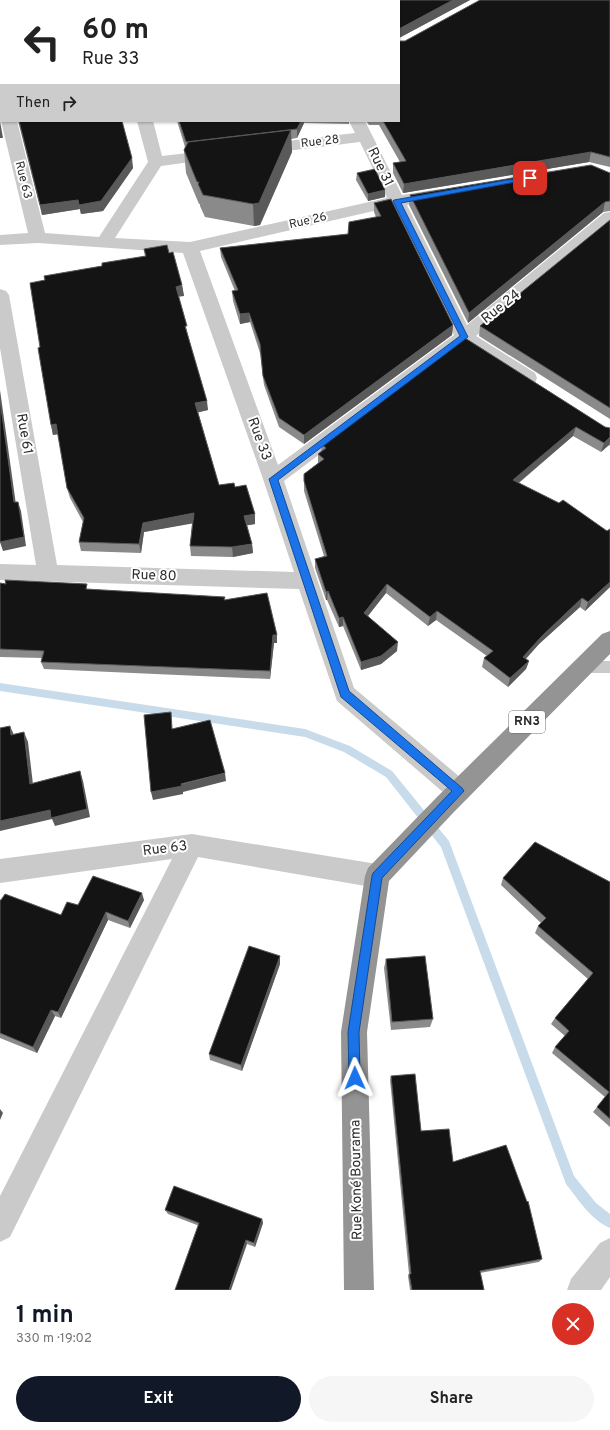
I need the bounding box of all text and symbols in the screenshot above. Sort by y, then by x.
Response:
text: 60 m [82,13,149,49]
icon: left [16,16,68,68]
text: Rue 33 [82,48,139,71]
icon: right [58,92,80,114]
text: Then [16,94,50,113]
street label: Rue 28 [300,132,340,152]
street label: Rue 31 [363,145,397,189]
street label: Rue 63 [11,160,35,200]
pin [513,161,547,195]
icon: arrive [519,167,541,189]
street label: Rue 26 [288,209,328,233]
street label: Rue 24 [478,286,524,328]
street label: Rue 61 [12,412,36,456]
street label: Rue 33 [243,415,275,463]
street label: Rue 80 [131,567,177,585]
road number: RN3 [509,711,545,733]
street label: Rue 63 [142,838,188,860]
position arrow [334,1057,376,1099]
street label: Rue Koné Bourama [347,1120,367,1240]
text: 1 min [16,1301,74,1331]
button: close [552,1303,594,1345]
text: 330 m · 19:02 [16,1331,92,1347]
button: Exit [16,1376,301,1422]
button: Share [309,1376,594,1422]

